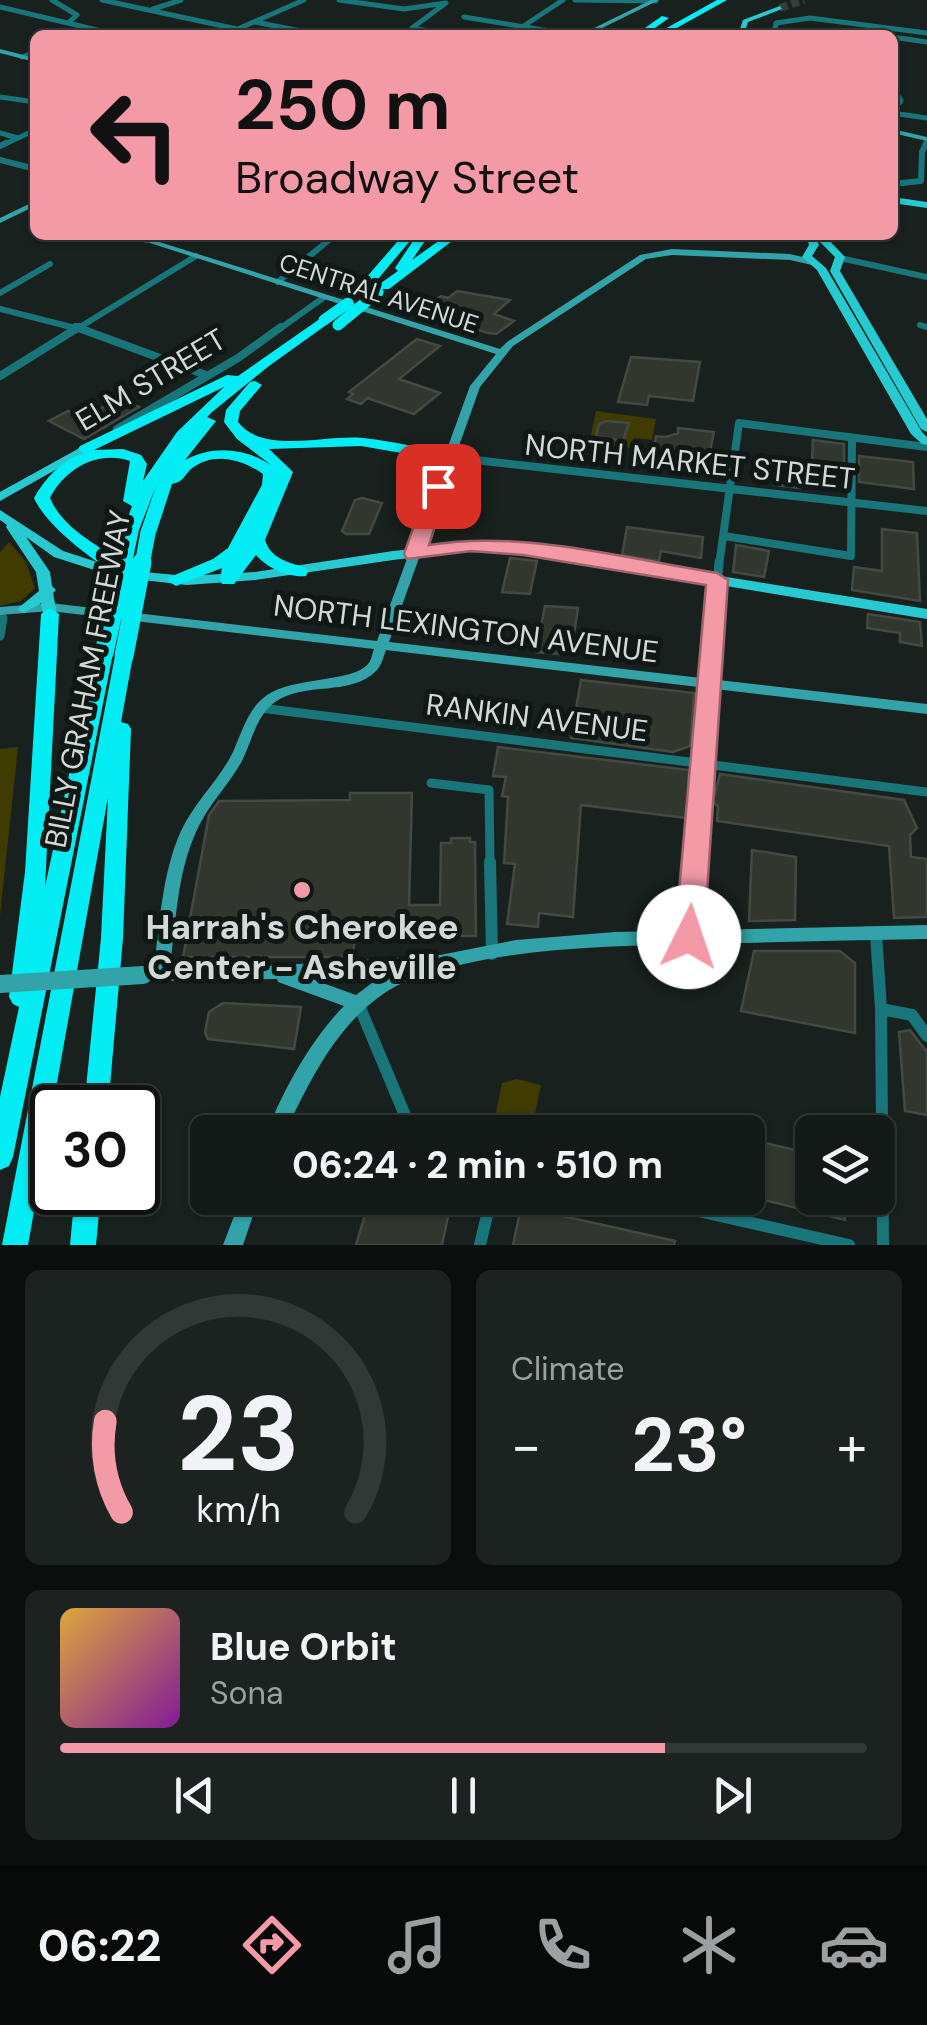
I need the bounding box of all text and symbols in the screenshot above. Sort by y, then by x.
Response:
text: 250 m [235,60,451,151]
icon: left [70,70,200,200]
text: Broadway Street [235,148,579,207]
street label: CENTRAL AVENUE [275,246,483,341]
street label: ELM STREET [69,320,233,440]
street label: NORTH MARKET STREET [523,425,857,498]
pin [396,444,481,529]
icon: arrive [411,459,466,514]
street label: BILLY GRAHAM FREEWAY [36,507,139,851]
street label: NORTH LEXINGTON AVENUE [271,586,661,671]
street label: RANKIN AVENUE [424,685,650,750]
marker: Harrah's Cherokee Center - Asheville [291,879,313,901]
position arrow [637,885,741,989]
place label: Harrah's Cherokee Center - Asheville [145,904,459,990]
speed limit sign: 30 [30,1085,160,1215]
map controls [795,1115,895,1215]
button: layers [795,1115,895,1215]
text: 06:24 · 2 min · 510 m [292,1140,663,1190]
text: Climate [511,1348,625,1390]
text: 23 [177,1367,299,1502]
text: 23° [631,1397,747,1494]
text: − [511,1410,541,1482]
text: + [837,1410,867,1482]
text: km/h [196,1487,280,1533]
text: Blue Orbit [210,1622,397,1672]
text: Sona [210,1672,283,1714]
icon: previous [167,1768,222,1823]
icon: pause [436,1768,491,1823]
icon: next [705,1768,760,1823]
icon: directions [237,1910,307,1980]
icon: music [382,1910,452,1980]
icon: phone [528,1910,598,1980]
icon: climate [674,1910,744,1980]
icon: car [819,1910,889,1980]
text: 06:22 [38,1916,161,1975]

